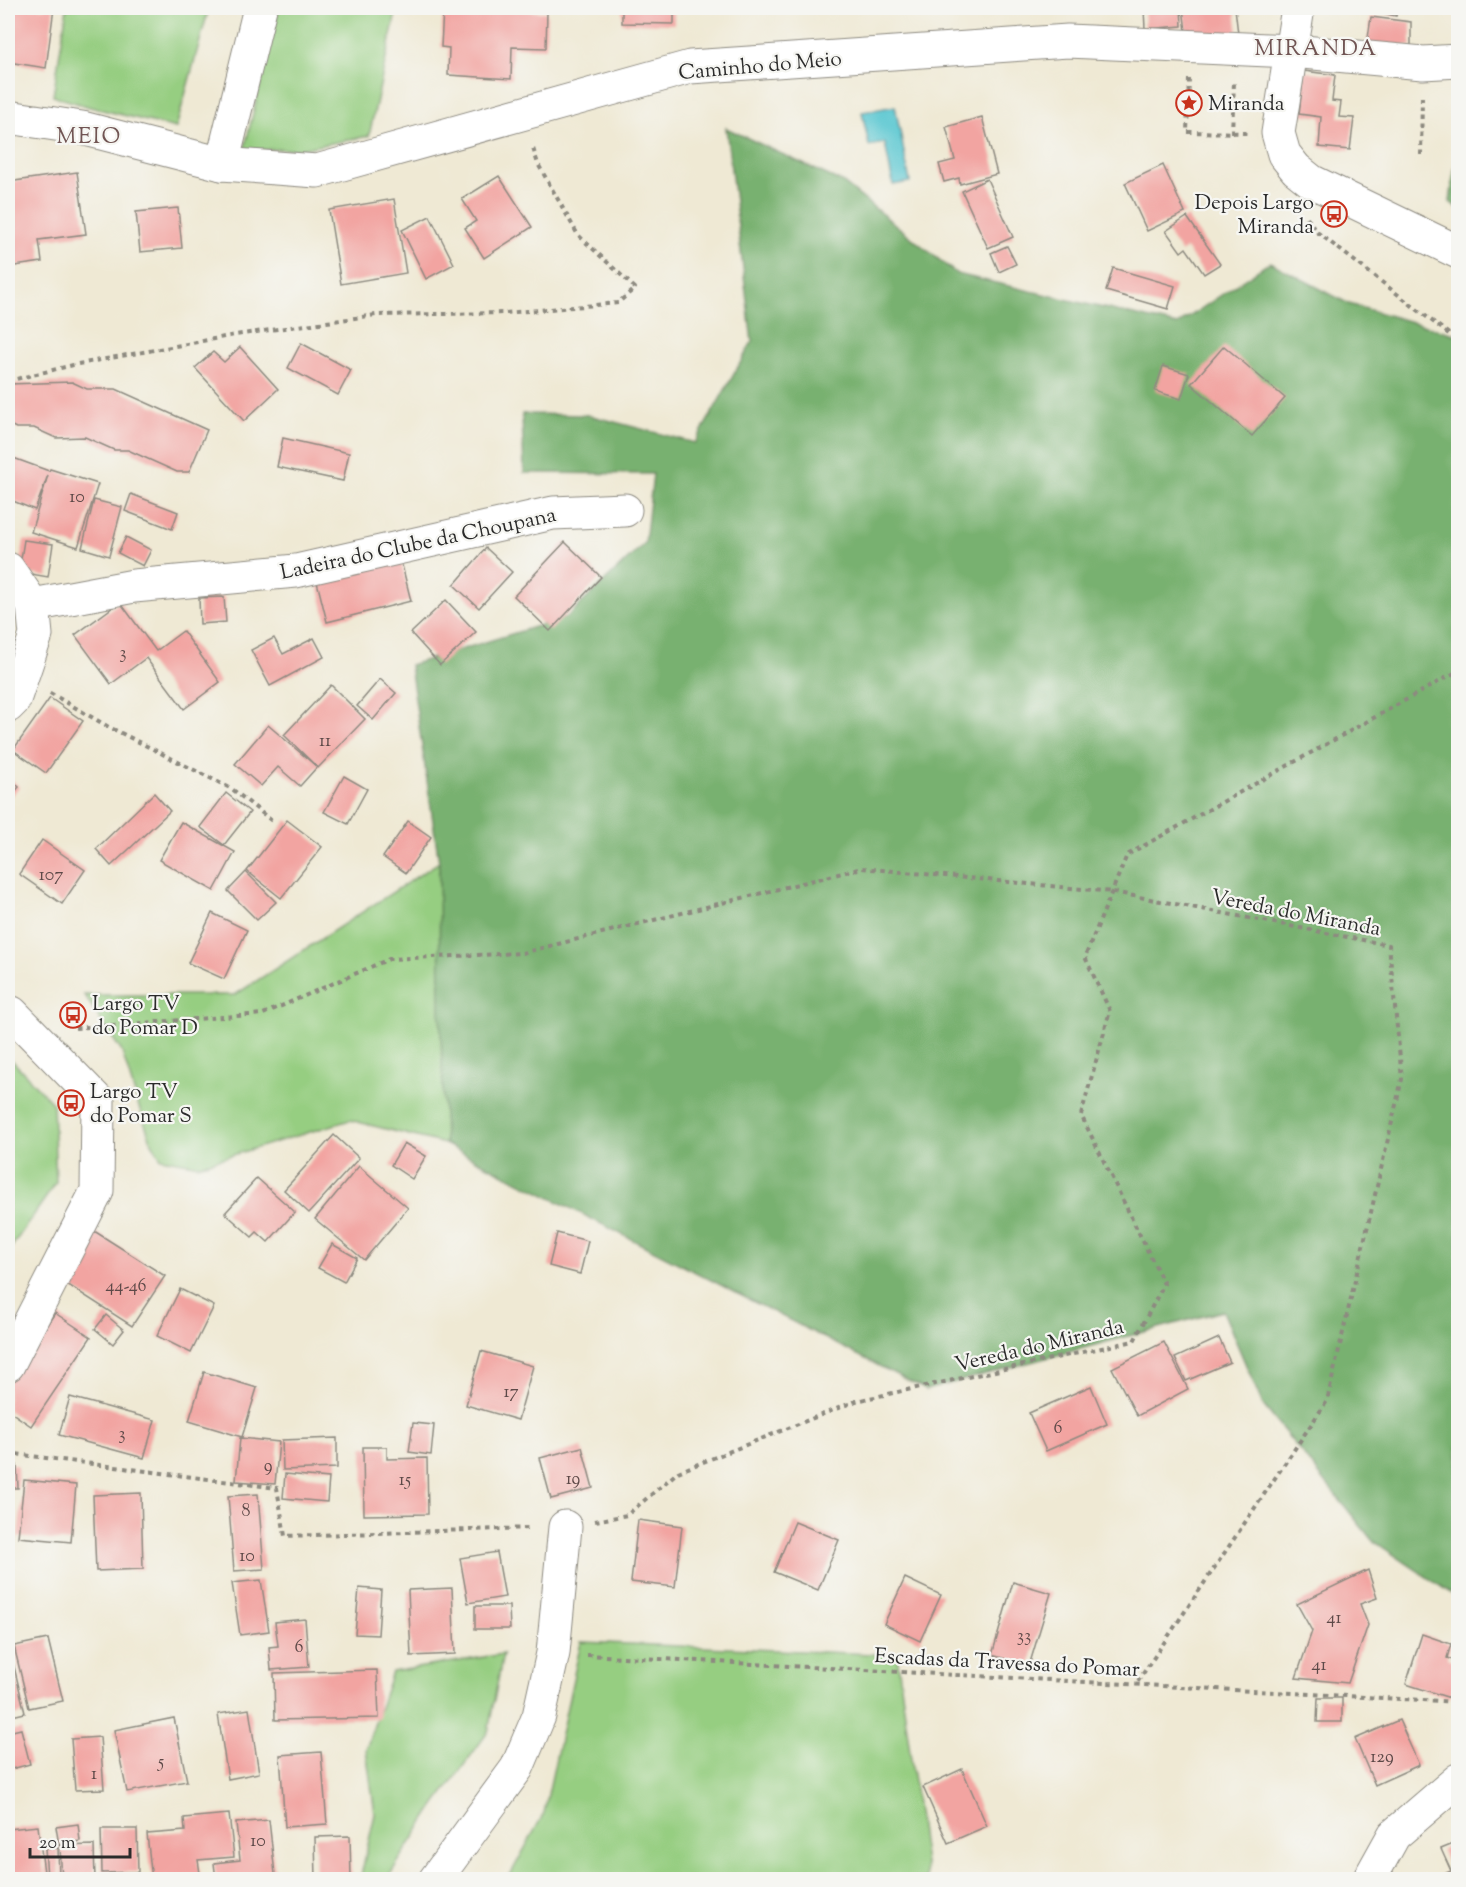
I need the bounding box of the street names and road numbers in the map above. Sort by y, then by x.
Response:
street label: Caminho do Meio [677,45,843,89]
street label: Ladeira do Clube da Choupana [278,501,559,589]
street label: Vereda do Miranda [1208,883,1383,945]
street label: Vereda do Miranda [952,1313,1127,1381]
street label: Escadas da Travessa do Pomar [873,1642,1141,1686]

